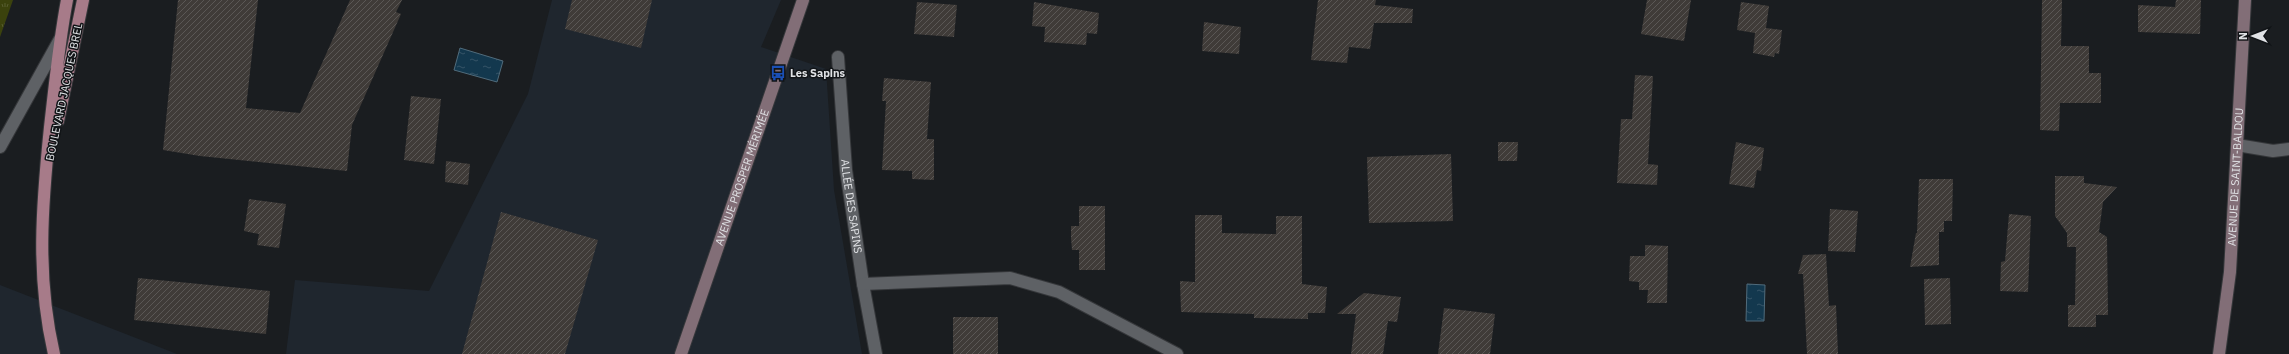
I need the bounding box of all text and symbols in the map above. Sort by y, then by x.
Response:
north arrow [2233,16,2273,56]
street label: BOULEVARD JACQUES BREL [43,21,86,162]
text: N [2236,32,2250,40]
bus stop icon: Les Sapins [769,64,787,82]
place label: Les Sapins [790,66,846,80]
street label: AVENUE PROSPER MÉRIMÉE [712,107,772,247]
street label: AVENUE DE SAINT-BALDOU [2224,107,2246,246]
street label: ALLÉE DES SAPINS [838,159,865,254]

